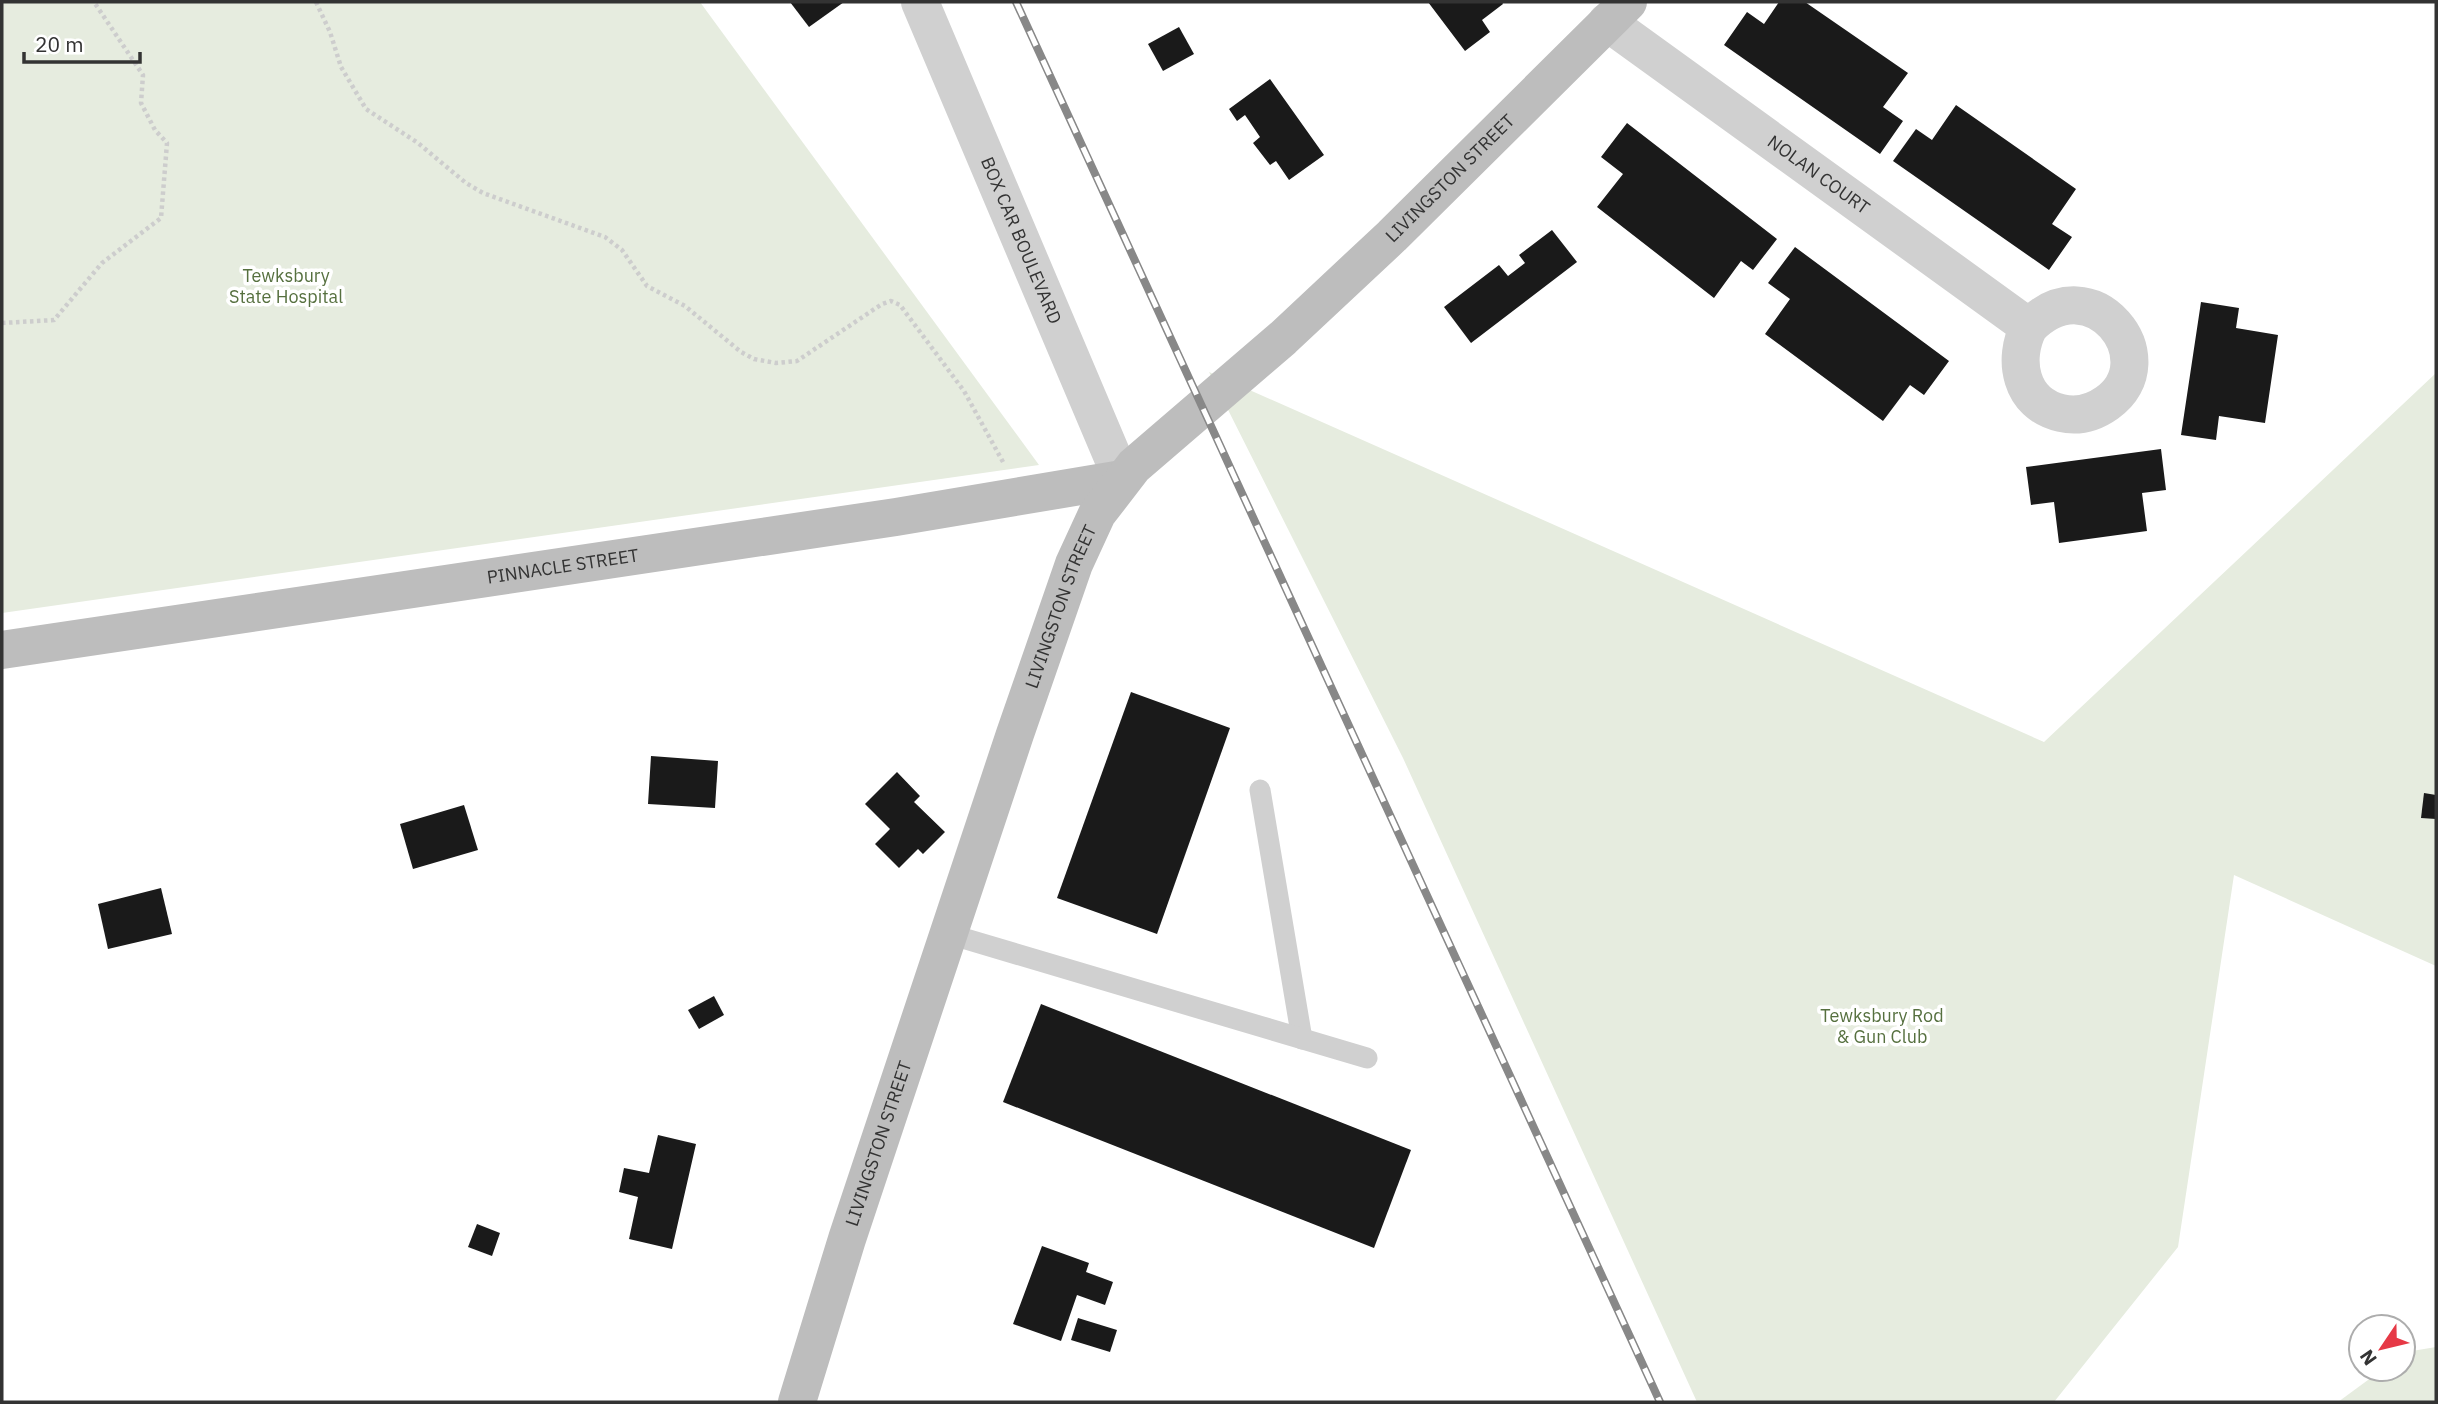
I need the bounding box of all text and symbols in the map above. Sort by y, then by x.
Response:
scale bar [24,21,140,65]
text: 20 m [35,30,84,58]
street label: LIVINGSTON STREET [1380,109,1519,247]
street label: NOLAN COURT [1763,130,1874,219]
street label: BOX CAR BOULEVARD [976,153,1067,327]
park label: Tewksbury State Hospital [229,264,343,308]
street label: LIVINGSTON STREET [1020,521,1101,691]
street label: PINNACLE STREET [485,543,640,589]
park label: Tewksbury Rod & Gun Club [1820,1004,1944,1048]
street label: LIVINGSTON STREET [840,1058,916,1229]
north arrow [2347,1313,2417,1383]
text: N [2354,1345,2382,1370]

